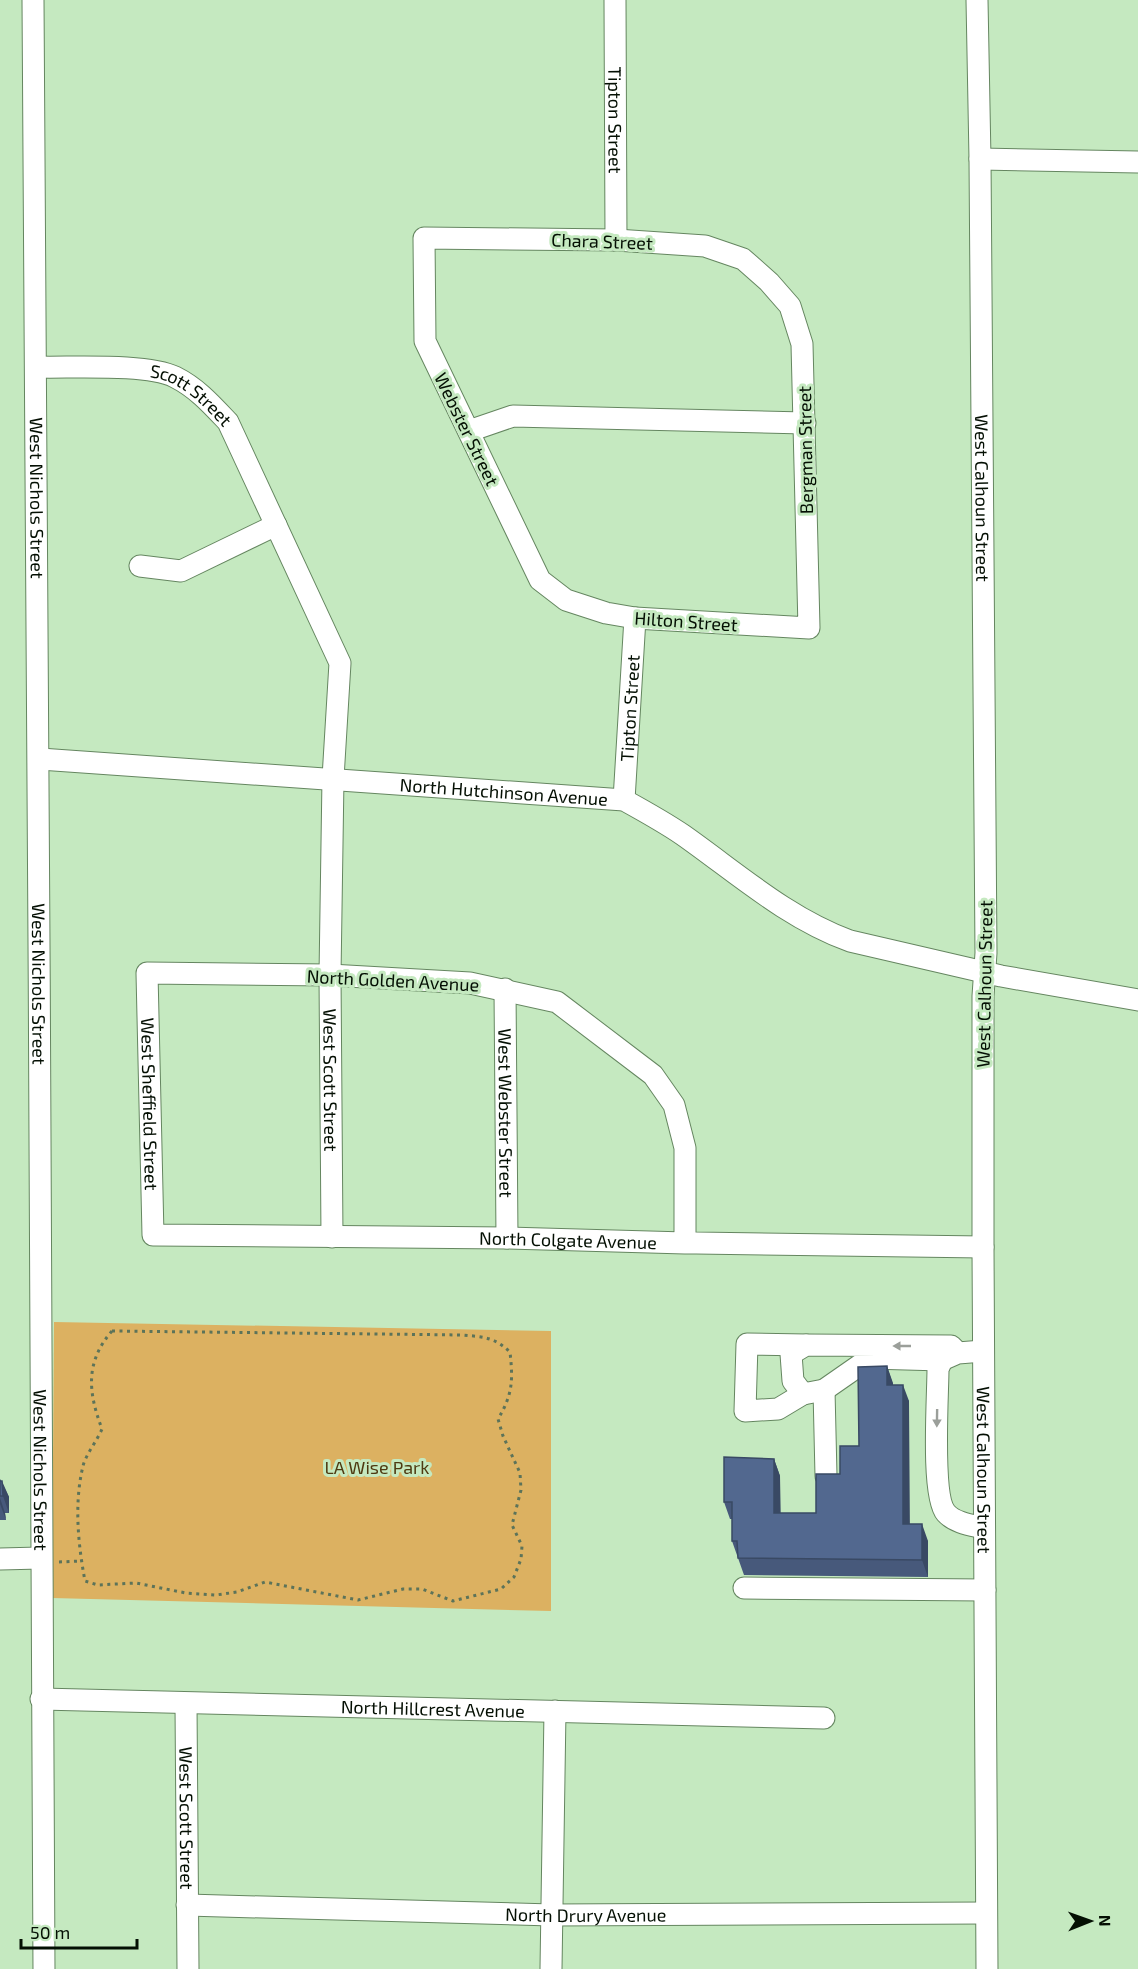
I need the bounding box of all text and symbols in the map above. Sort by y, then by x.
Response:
street label: Tipton Street [604,66,627,174]
street label: Chara Street [551,228,653,254]
street label: Scott Street [148,359,237,431]
street label: Webster Street [430,369,504,489]
street label: Bergman Street [793,386,817,514]
street label: West Calhoun Street [971,414,994,582]
street label: West Nichols Street [26,417,49,579]
street label: Hilton Street [634,606,738,636]
street label: Tipton Street [615,654,644,762]
street label: North Hutchinson Avenue [399,773,609,810]
street label: West Calhoun Street [972,900,996,1068]
street label: West Nichols Street [28,903,50,1065]
street label: North Golden Avenue [306,964,480,996]
street label: West Scott Street [319,1008,342,1152]
street label: West Sheffield Street [137,1017,163,1191]
street label: West Webster Street [494,1028,518,1198]
street label: North Colgate Avenue [479,1227,657,1253]
one-way arrow [893,1341,912,1351]
street label: West Calhoun Street [973,1386,996,1554]
street label: West Nichols Street [30,1389,52,1551]
one-way arrow [933,1408,942,1427]
park label: LA Wise Park [325,1456,429,1478]
street label: North Hillcrest Avenue [341,1695,525,1722]
street label: West Scott Street [175,1746,198,1890]
north arrow [1060,1891,1120,1951]
street label: North Drury Avenue [505,1903,667,1926]
scale bar [21,1912,136,1950]
text: N [1096,1915,1115,1927]
text: 50 m [30,1921,70,1943]

